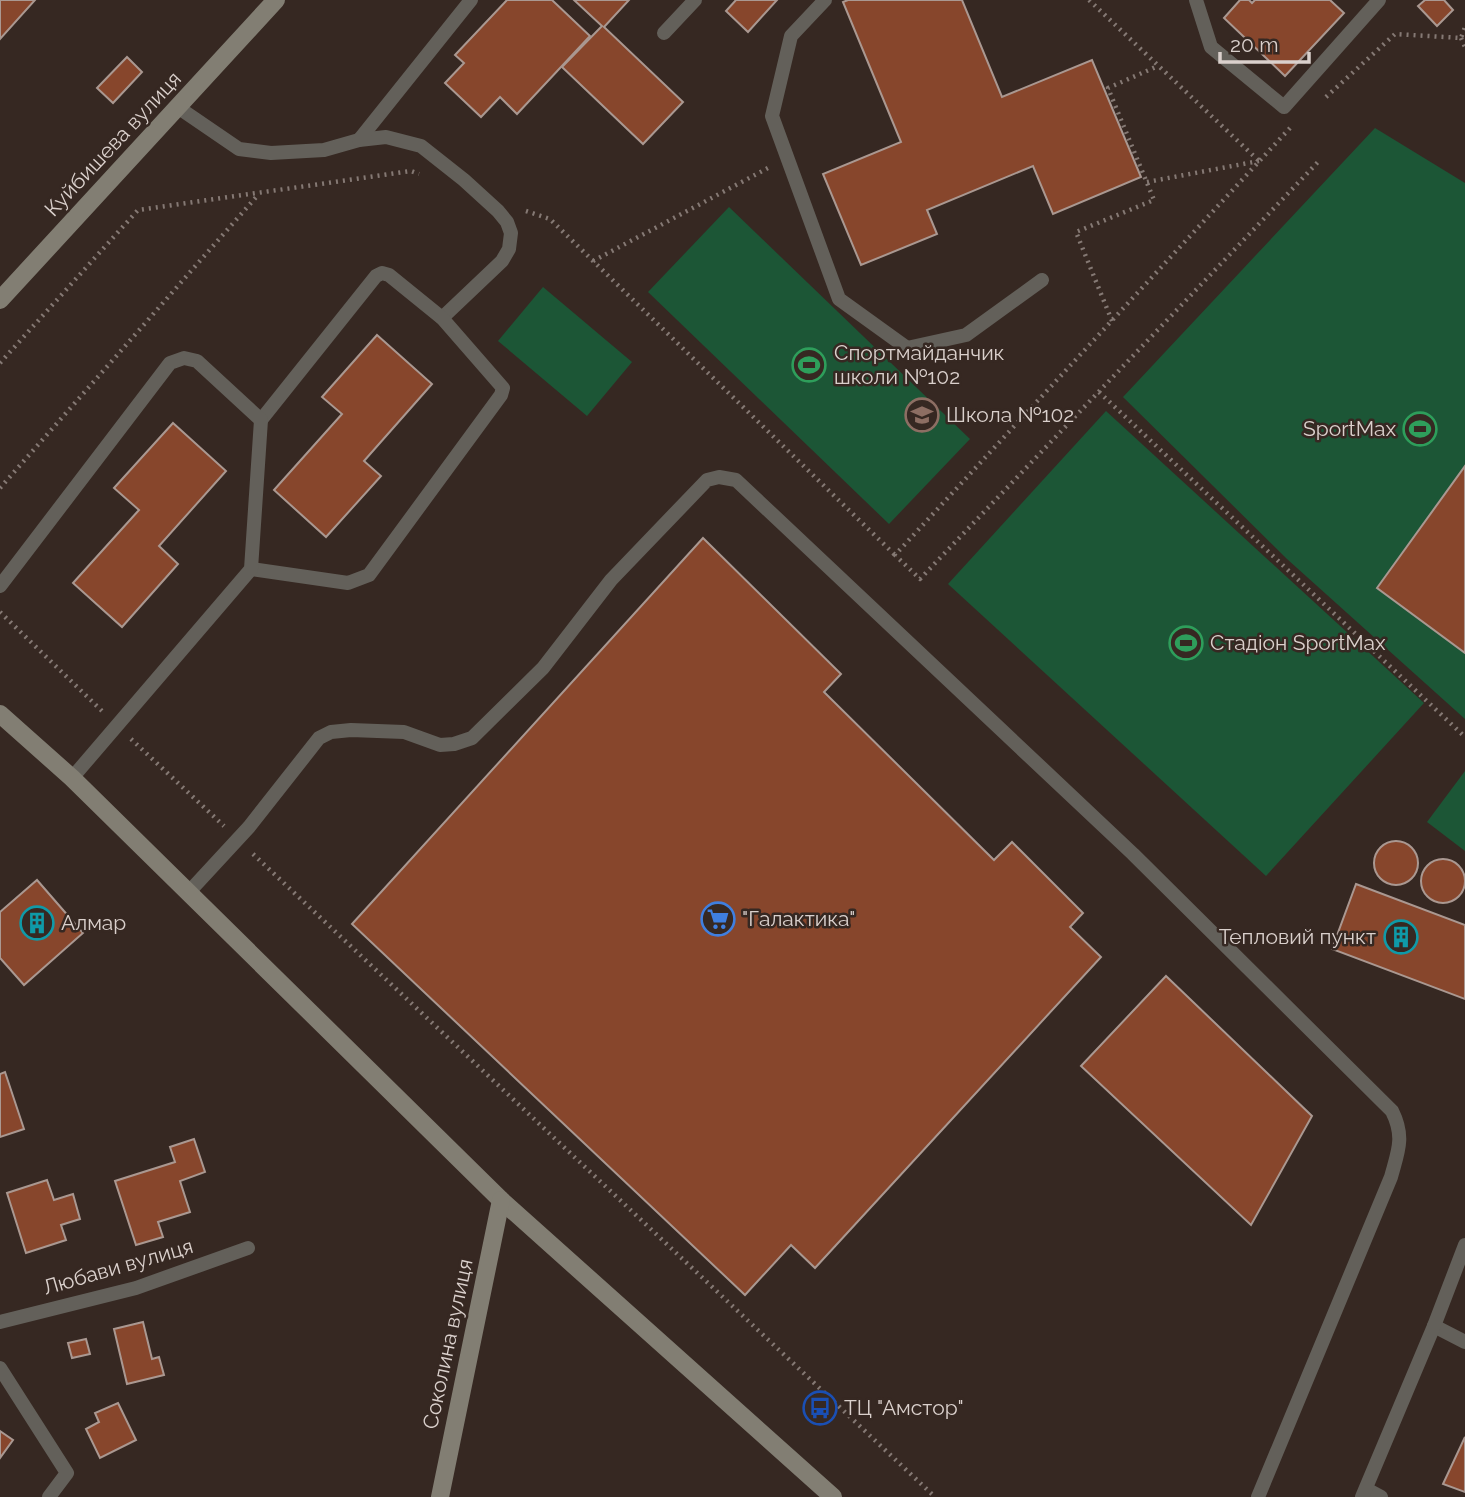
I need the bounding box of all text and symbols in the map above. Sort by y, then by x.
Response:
scale bar [1220,21,1309,65]
text: 20 m [1230,32,1278,57]
street label: Куйбишева вулиця [39,66,186,221]
place label: Спортмайданчик школи №102 [834,340,1005,389]
sports icon: Спортмайданчик школи №102 [790,346,828,384]
school or university icon: Школа №102 [903,396,941,434]
place label: Школа №102 [946,402,1074,427]
sports icon: SportMax [1401,410,1439,448]
place label: SportMax [1303,416,1396,441]
sports icon: Стадіон SportMax [1167,624,1205,662]
place label: Стадіон SportMax [1210,630,1386,655]
supermarket icon: "Галактика" [699,900,737,938]
building icon: Алмар [18,904,56,942]
place label: "Галактика" [742,906,855,931]
place label: Алмар [61,910,126,935]
building icon: Тепловий пункт [1382,918,1420,956]
place label: Тепловий пункт [1219,924,1376,949]
street label: Любави вулиця [40,1233,196,1300]
street label: Соколина вулиця [417,1257,478,1431]
bus stop icon: ТЦ "Амстор" [801,1389,839,1427]
place label: ТЦ "Амстор" [844,1395,964,1420]

